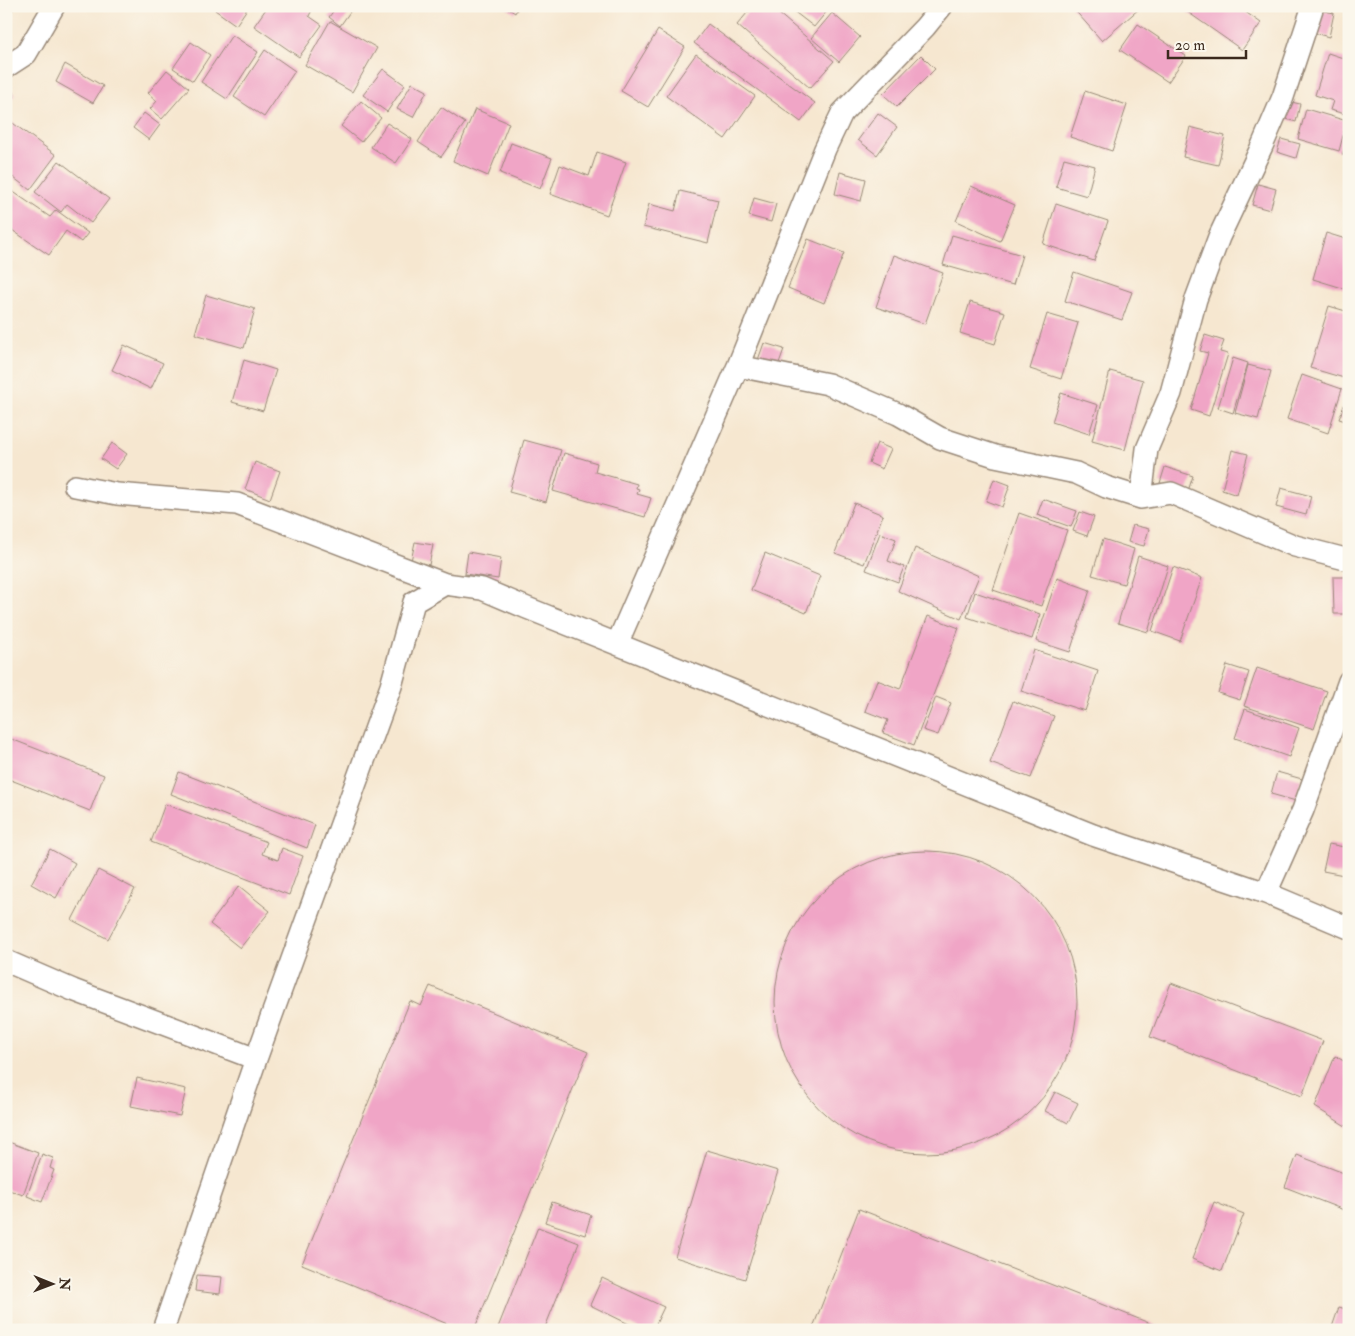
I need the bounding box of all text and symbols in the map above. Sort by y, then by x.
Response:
scale bar [1168,28,1245,60]
text: 20 m [1175,36,1205,55]
north arrow [28,1258,78,1308]
text: N [56,1277,73,1291]

